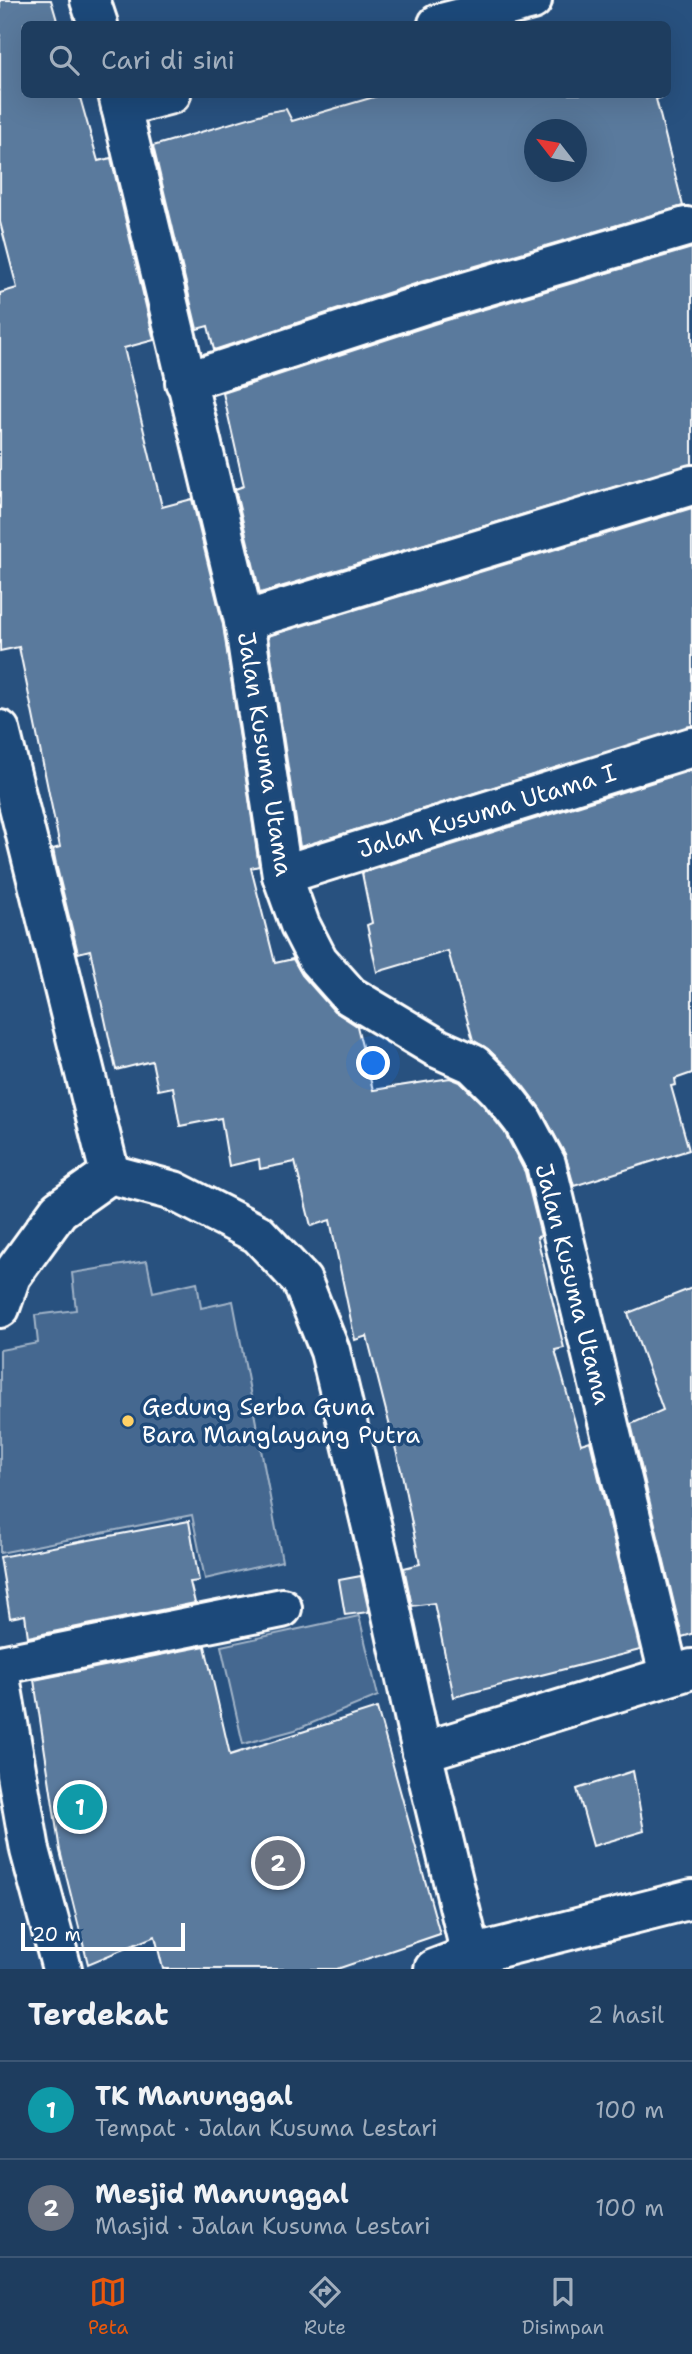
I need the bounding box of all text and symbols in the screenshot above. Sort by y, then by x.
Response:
search box [21,21,671,98]
icon: search [45,41,83,79]
text: Cari di sini [101,42,235,77]
north arrow [524,119,587,182]
street label: Jalan Kusuma Utama [230,630,300,879]
street label: Jalan Kusuma Utama I [354,756,620,866]
your location [356,1046,390,1080]
street label: Jalan Kusuma Utama [528,1160,618,1408]
place label: Gedung Serba Guna Bara Manglayang Putra [142,1391,420,1451]
marker: Gedung Serba Guna Bara Manglayang Putra [120,1413,136,1429]
pin: 1 [57,1781,103,1833]
pin: 2 [255,1837,301,1889]
scale bar [21,1920,186,1952]
text: 20 m [32,1922,81,1947]
text: Terdekat [28,1994,168,2035]
text: 2 hasil [588,2000,664,2030]
text: TK Manunggal [95,2078,293,2113]
text: 1 [46,2095,56,2125]
text: 100 m [595,2095,664,2125]
text: Tempat · Jalan Kusuma Lestari [95,2113,438,2143]
text: Mesjid Manunggal [95,2176,349,2211]
text: 2 [43,2193,59,2223]
text: 100 m [595,2193,664,2223]
text: Masjid · Jalan Kusuma Lestari [95,2211,431,2241]
tab: Peta [88,2273,128,2340]
tab: Rute [304,2273,346,2340]
tab: Disimpan [522,2273,604,2340]

